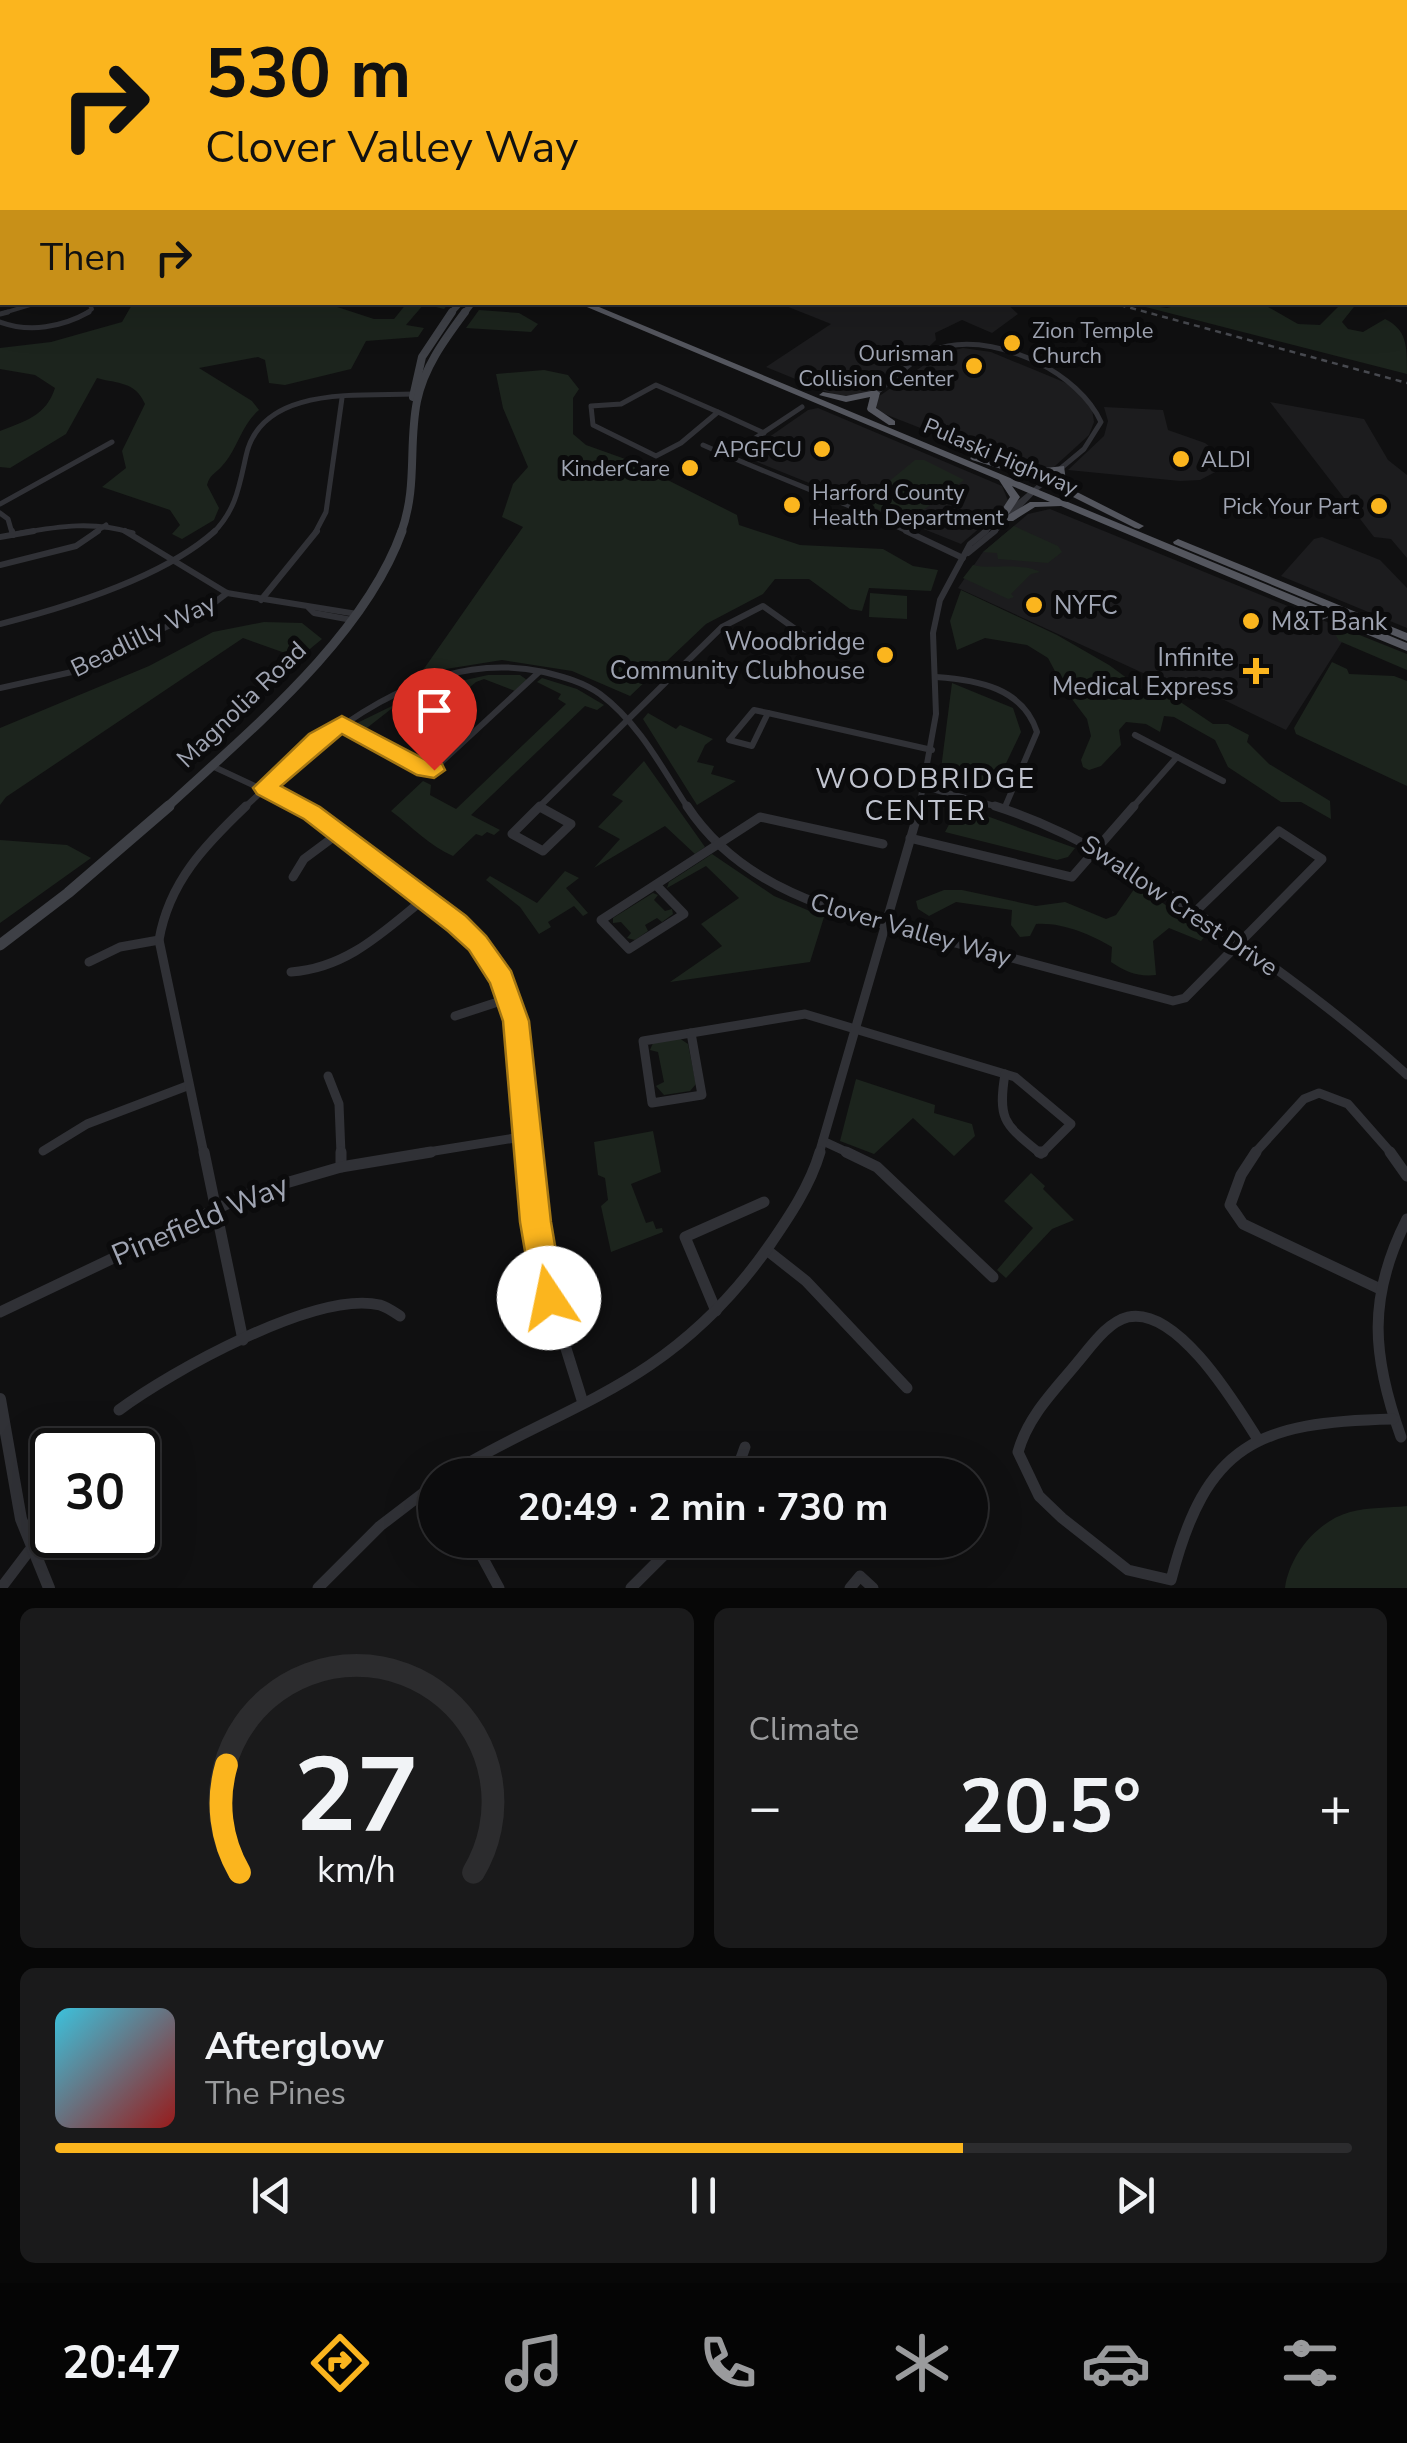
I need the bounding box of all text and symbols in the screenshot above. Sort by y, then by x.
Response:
text: 530 m [205,26,411,122]
icon: right [40,40,170,170]
text: Clover Valley Way [205,117,578,178]
icon: right [146,230,201,285]
text: Then [40,232,126,283]
place label: Zion Temple Church [1032,316,1153,371]
marker: Zion Temple Church [1001,332,1023,354]
place label: Ourisman Collision Center [798,339,954,394]
marker: Ourisman Collision Center [963,355,985,377]
street label: Pulaski Highway [919,411,1083,503]
place label: APGFCU [714,435,802,465]
marker: APGFCU [811,438,833,460]
place label: ALDI [1201,445,1251,475]
marker: ALDI [1170,448,1192,470]
place label: KinderCare [561,454,670,484]
marker: KinderCare [679,457,701,479]
place label: Harford County Health Department [812,478,1004,533]
place label: Pick Your Part [1222,492,1359,522]
marker: Harford County Health Department [781,494,803,516]
marker: Pick Your Part [1368,495,1390,517]
street label: Beadlilly Way [65,586,222,686]
place label: NYFC [1054,589,1118,623]
marker: NYFC [1023,594,1045,616]
place label: M&T Bank [1271,605,1388,639]
marker: M&T Bank [1240,610,1262,632]
place label: Woodbridge Community Clubhouse [610,625,865,688]
street label: Magnolia Road [169,634,314,775]
place label: Infinite Medical Express [1052,641,1234,704]
marker: Woodbridge Community Clubhouse [874,644,896,666]
marker: Infinite Medical Express [1243,658,1269,684]
pin [392,668,477,771]
icon: arrive [407,683,462,738]
district label: WOODBRIDGE CENTER [815,760,1037,830]
street label: Swallow Crest Drive [1074,827,1284,984]
street label: Clover Valley Way [806,885,1015,975]
street label: Pinefield Way [106,1165,295,1276]
position arrow [497,1246,601,1350]
speed limit sign: 30 [30,1428,160,1558]
text: 20:49 · 2 min · 730 m [518,1482,888,1533]
text: Climate [749,1708,859,1751]
text: 27 [294,1725,419,1867]
text: 20.5° [959,1756,1141,1858]
text: − [749,1770,782,1845]
text: + [1319,1770,1352,1845]
text: km/h [317,1846,396,1895]
text: Afterglow [205,2021,384,2072]
text: The Pines [205,2072,346,2115]
icon: previous [244,2168,299,2223]
icon: pause [676,2168,731,2223]
icon: next [1108,2168,1163,2223]
icon: directions [305,2328,375,2398]
icon: music [499,2328,569,2398]
icon: phone [693,2328,763,2398]
icon: climate [887,2328,957,2398]
icon: car [1081,2328,1151,2398]
icon: filters [1275,2328,1345,2398]
text: 20:47 [62,2333,181,2394]

